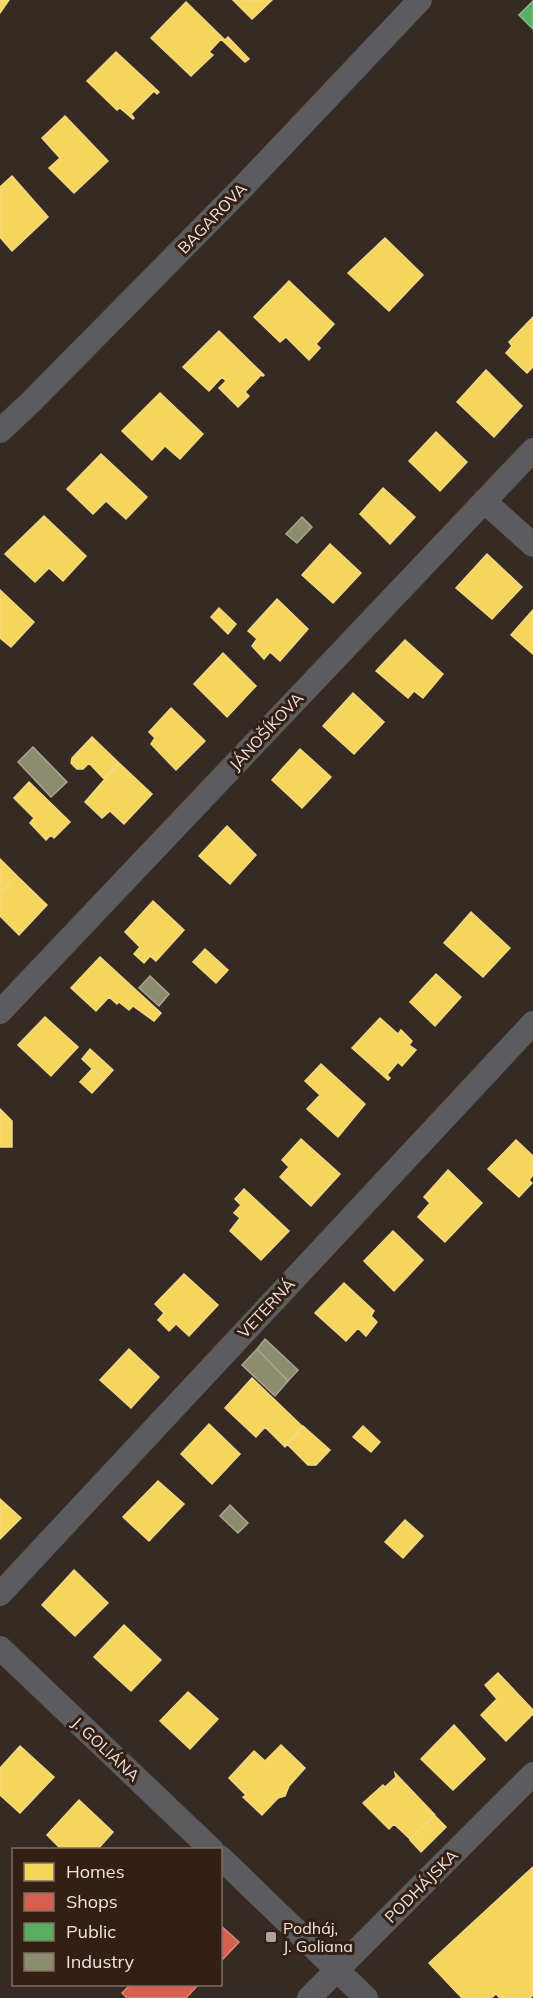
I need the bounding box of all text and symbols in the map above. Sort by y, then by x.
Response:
street label: BAGAROVA [173,178,251,258]
street label: JÁNOŠÍKOVA [225,688,307,774]
street label: VETERNÁ [233,1274,299,1342]
street label: J. GOLIÁNA [68,1713,144,1786]
street label: PODHÁJSKA [380,1845,462,1927]
legend [12,1848,222,1986]
text: Homes [66,1860,125,1883]
text: Shops [66,1890,118,1913]
place label: Podháj, J. Goliana [283,1918,353,1956]
text: Public [66,1920,116,1943]
marker: Podháj, J. Goliana [264,1930,278,1944]
text: Industry [66,1950,135,1973]

